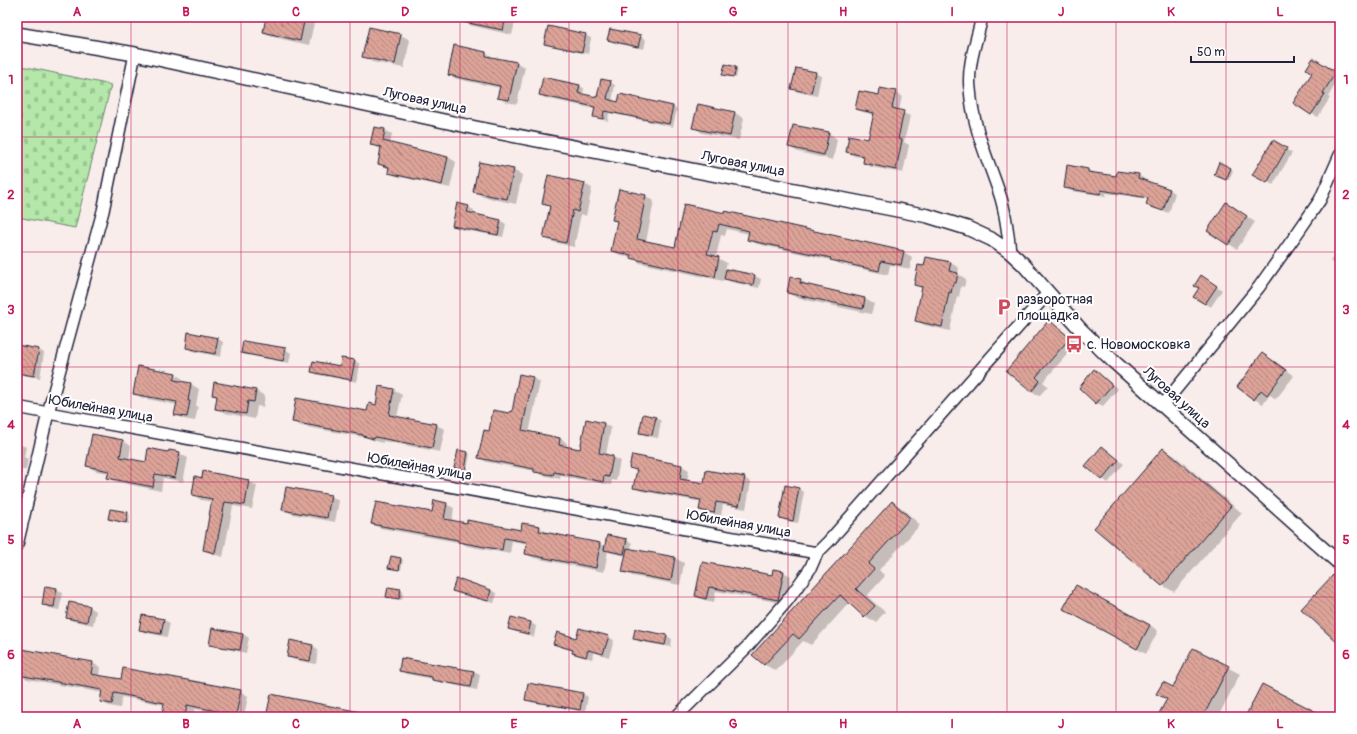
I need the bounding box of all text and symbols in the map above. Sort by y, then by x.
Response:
text: A [73,4,82,20]
text: B [182,4,190,20]
text: C [292,4,300,20]
text: D [401,4,409,20]
text: E [511,4,518,20]
text: F [620,4,628,20]
text: G [729,4,738,20]
text: H [839,4,847,20]
text: I [950,4,954,20]
text: J [1058,4,1064,20]
text: K [1167,4,1175,20]
text: L [1276,4,1284,20]
scale bar [1191,38,1294,64]
text: 50 m [1197,45,1225,60]
text: 1 [8,72,14,88]
text: 1 [1343,72,1349,88]
street label: Луговая улица [381,83,468,118]
street label: Луговая улица [699,147,786,180]
text: 2 [7,187,15,203]
text: 2 [1342,187,1350,203]
place label: разворотная площадка [1017,291,1093,324]
parking icon: разворотная площадка [994,297,1014,317]
text: 3 [7,302,15,318]
text: 3 [1342,302,1350,318]
bus stop icon: с. Новомосковка [1064,334,1084,354]
place label: с. Новомосковка [1087,336,1190,353]
street label: Луговая улица [1139,362,1214,432]
street label: Юбилейная улица [48,391,154,426]
text: 4 [7,417,15,433]
text: 4 [1342,417,1350,433]
street label: Юбилейная улица [367,449,473,484]
street label: Юбилейная улица [686,506,792,541]
text: 5 [7,532,15,548]
text: 5 [1342,532,1350,548]
text: 6 [7,647,15,663]
text: 6 [1342,647,1350,663]
text: A [73,716,82,732]
text: B [182,716,190,732]
text: C [292,716,300,732]
text: D [401,716,409,732]
text: E [511,716,518,732]
text: F [620,716,628,732]
text: G [729,716,738,732]
text: H [839,716,847,732]
text: I [950,716,954,732]
text: J [1058,716,1064,732]
text: K [1167,716,1175,732]
text: L [1276,716,1284,732]

